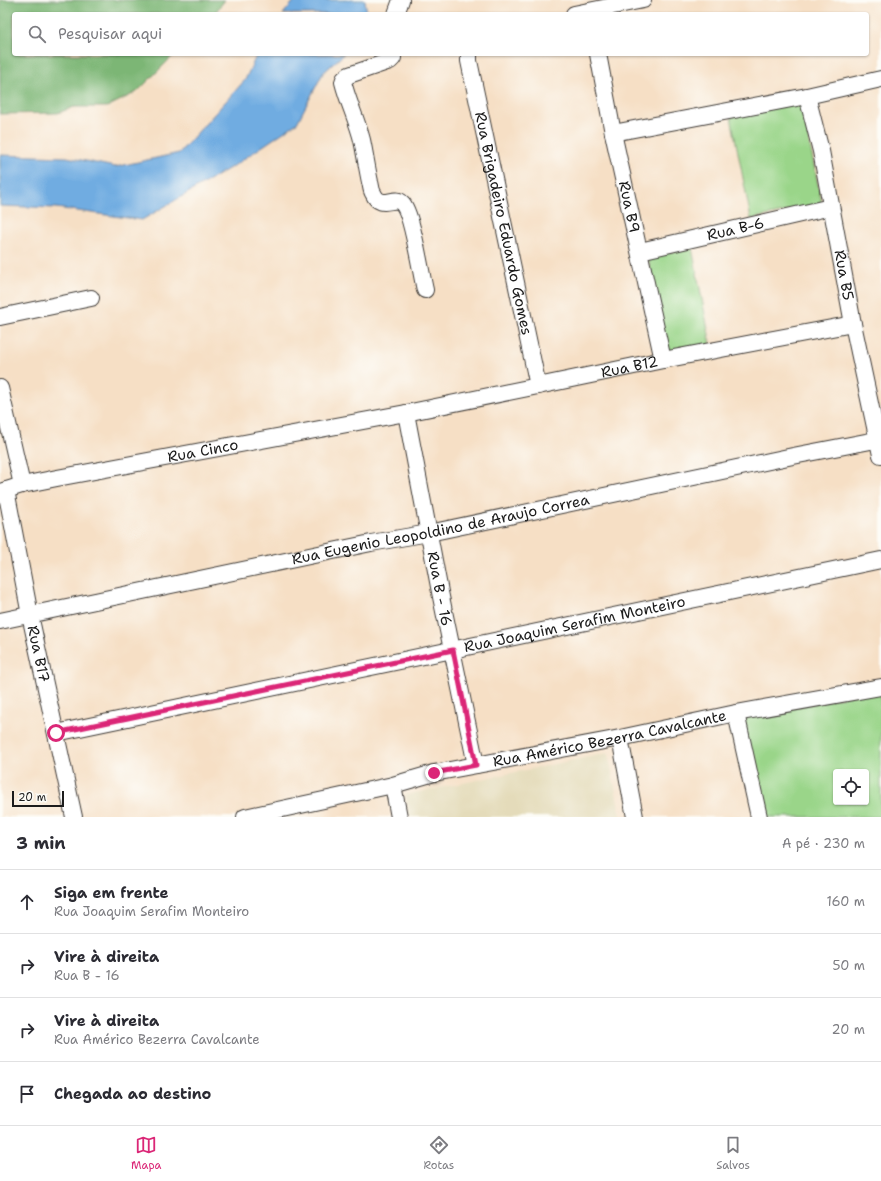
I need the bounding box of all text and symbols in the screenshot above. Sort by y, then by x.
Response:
search box [12,12,869,56]
icon: search [26,23,48,45]
text: Pesquisar aqui [58,24,162,44]
street label: Rua Brigadeiro Eduardo Gomes [470,110,537,337]
street label: Rua B9 [614,179,645,235]
street label: Rua B-6 [705,213,766,245]
street label: Rua B5 [829,248,858,302]
street label: Rua B12 [599,351,660,383]
street label: Rua Cinco [166,434,240,467]
street label: Rua Eugenio Leopoldino de Araujo Correa [290,489,592,569]
street label: Rua B - 16 [423,550,457,628]
street label: Rua Joaquim Serafim Monteiro [462,591,687,657]
street label: Rua B17 [23,623,54,684]
street label: Rua Américo Bezerra Cavalcante [491,705,728,772]
route start [47,724,65,742]
route end [425,764,443,782]
map controls [833,769,869,805]
button: locate [833,769,869,805]
scale bar [12,789,64,808]
text: 20 m [18,790,46,805]
text: 3 min [16,832,66,854]
text: A pé · 230 m [782,835,865,852]
text: Siga em frente [54,883,169,903]
icon: ahead [16,891,38,913]
text: 160 m [827,893,865,910]
text: Rua Joaquim Serafim Monteiro [54,903,249,920]
text: Vire à direita [54,947,159,967]
icon: right [16,955,38,977]
text: 50 m [832,957,865,974]
text: Rua B - 16 [54,967,119,984]
text: Vire à direita [54,1011,159,1031]
icon: right [16,1019,38,1041]
text: 20 m [832,1021,865,1038]
text: Rua Américo Bezerra Cavalcante [54,1031,260,1048]
icon: arrive [16,1083,38,1105]
text: Chegada ao destino [54,1084,211,1104]
tab: Mapa [131,1134,161,1173]
tab: Rotas [424,1134,454,1173]
tab: Salvos [716,1134,750,1173]

